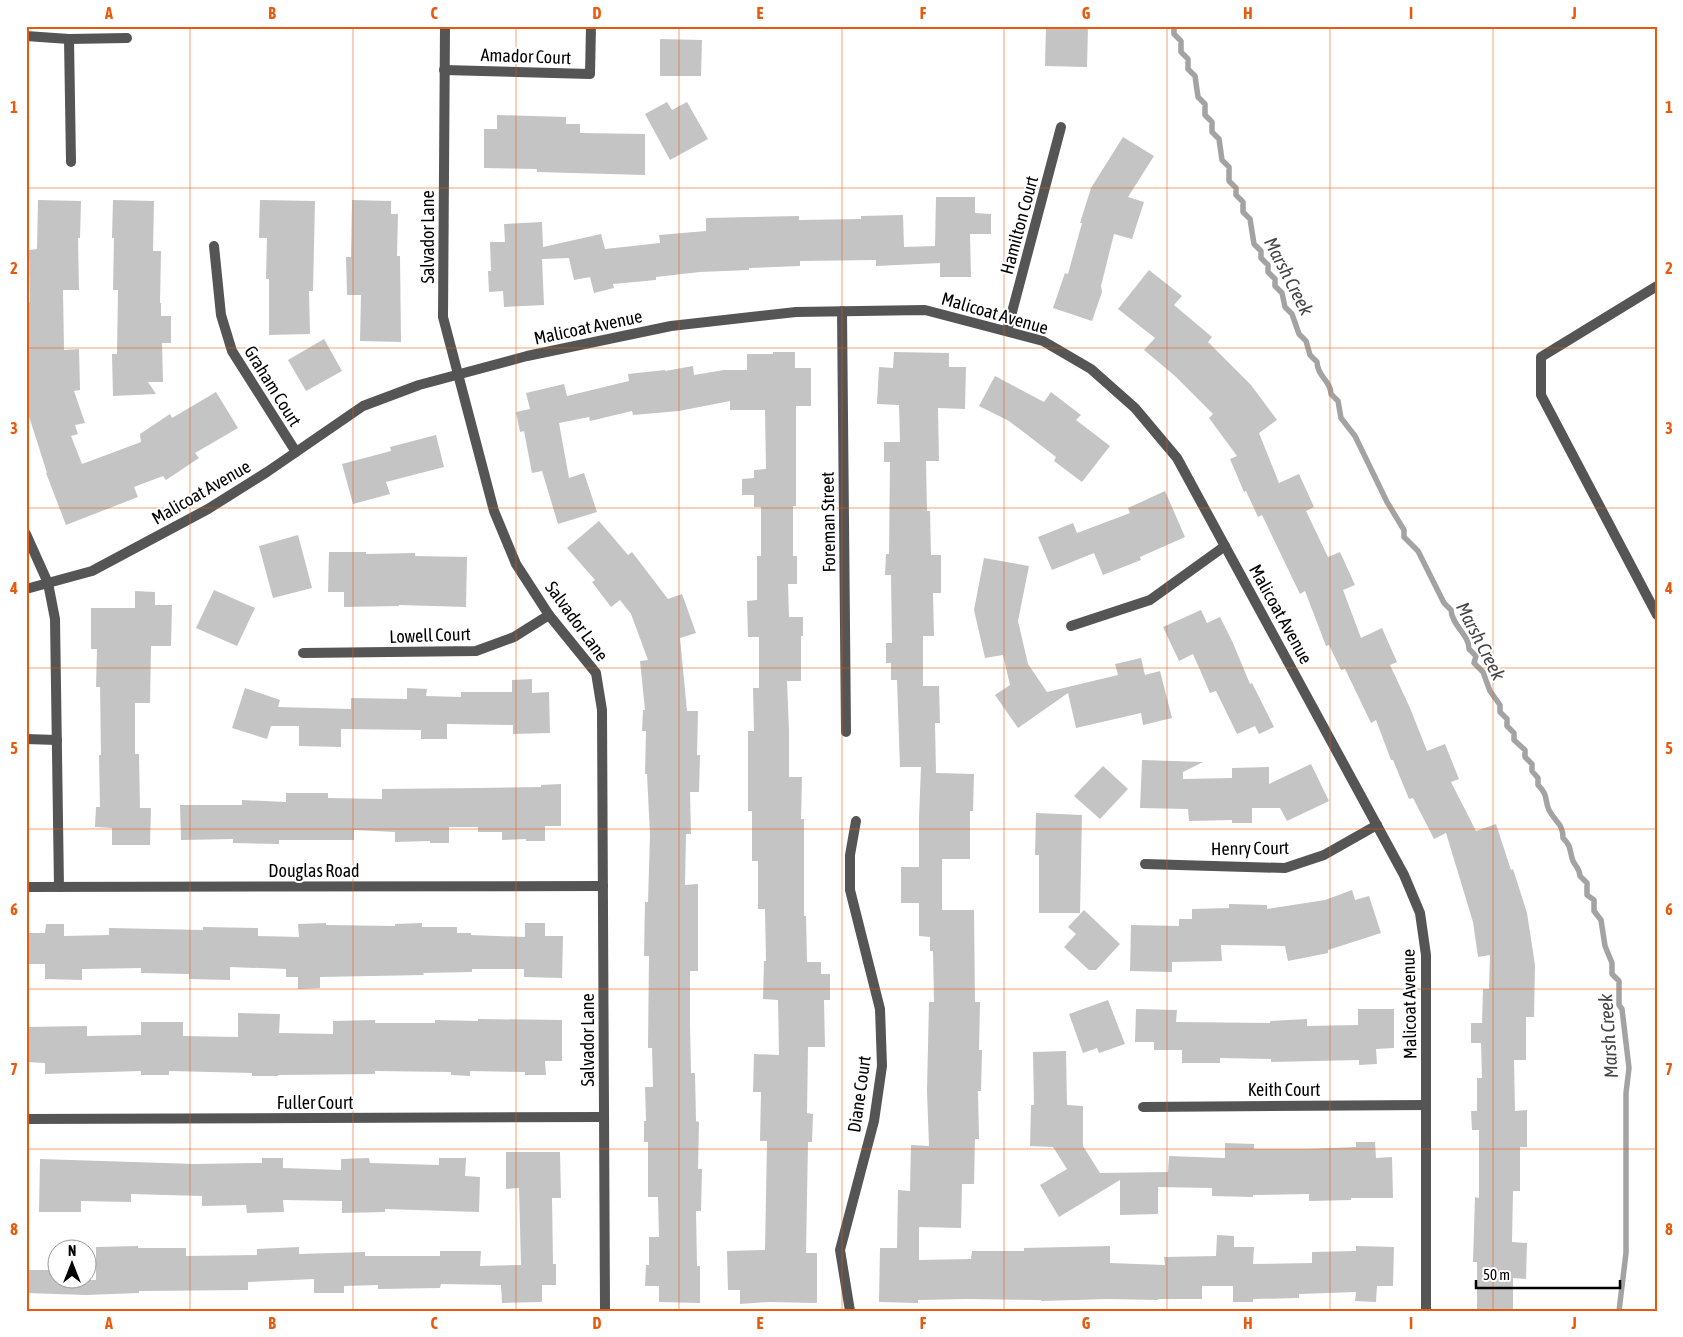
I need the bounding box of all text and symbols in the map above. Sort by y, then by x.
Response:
text: A [104,4,113,22]
text: B [268,4,276,22]
text: C [430,4,438,22]
text: D [593,4,602,22]
text: E [757,4,764,22]
text: F [920,4,927,22]
text: G [1082,4,1091,22]
text: H [1243,4,1253,22]
text: I [1409,4,1413,22]
text: J [1570,4,1577,22]
street label: Amador Court [480,44,572,68]
text: 1 [10,98,18,116]
text: 1 [1665,98,1673,116]
street label: Hamilton Court [996,174,1042,276]
street label: Salvador Lane [417,190,438,284]
water label: Marsh Creek [1260,233,1318,319]
text: 2 [10,259,18,277]
text: 2 [1665,259,1673,277]
street label: Malicoat Avenue [939,288,1051,338]
street label: Malicoat Avenue [532,305,644,349]
street label: Graham Court [240,342,306,430]
text: 3 [10,419,18,437]
text: 3 [1665,419,1673,437]
street label: Malicoat Avenue [148,455,254,529]
street label: Foreman Street [817,471,839,573]
street label: Malicoat Avenue [1245,561,1317,667]
street label: Salvador Lane [541,577,613,665]
text: 4 [9,579,18,597]
text: 4 [1664,579,1673,597]
water label: Marsh Creek [1452,598,1510,684]
street label: Lowell Court [389,623,471,647]
text: 5 [10,739,18,757]
text: 5 [1665,739,1673,757]
street label: Henry Court [1211,837,1289,859]
street label: Douglas Road [268,860,360,881]
text: 6 [10,900,18,918]
text: 6 [1665,900,1673,918]
street label: Malicoat Avenue [1398,949,1420,1059]
water label: Marsh Creek [1594,992,1622,1079]
street label: Salvador Lane [577,993,598,1087]
street label: Diane Court [843,1054,875,1134]
text: 7 [10,1060,18,1078]
text: 7 [1665,1060,1673,1078]
street label: Keith Court [1248,1079,1320,1100]
street label: Fuller Court [277,1092,353,1113]
text: 8 [10,1220,18,1238]
text: 8 [1665,1220,1673,1238]
north arrow [48,1240,98,1290]
text: N [68,1243,76,1259]
scale bar [1476,1257,1619,1289]
text: 50 m [1483,1266,1510,1283]
text: A [104,1314,113,1332]
text: B [268,1314,276,1332]
text: C [430,1314,438,1332]
text: D [593,1314,602,1332]
text: E [757,1314,764,1332]
text: F [920,1314,927,1332]
text: G [1082,1314,1091,1332]
text: H [1243,1314,1253,1332]
text: I [1409,1314,1413,1332]
text: J [1570,1314,1577,1332]

